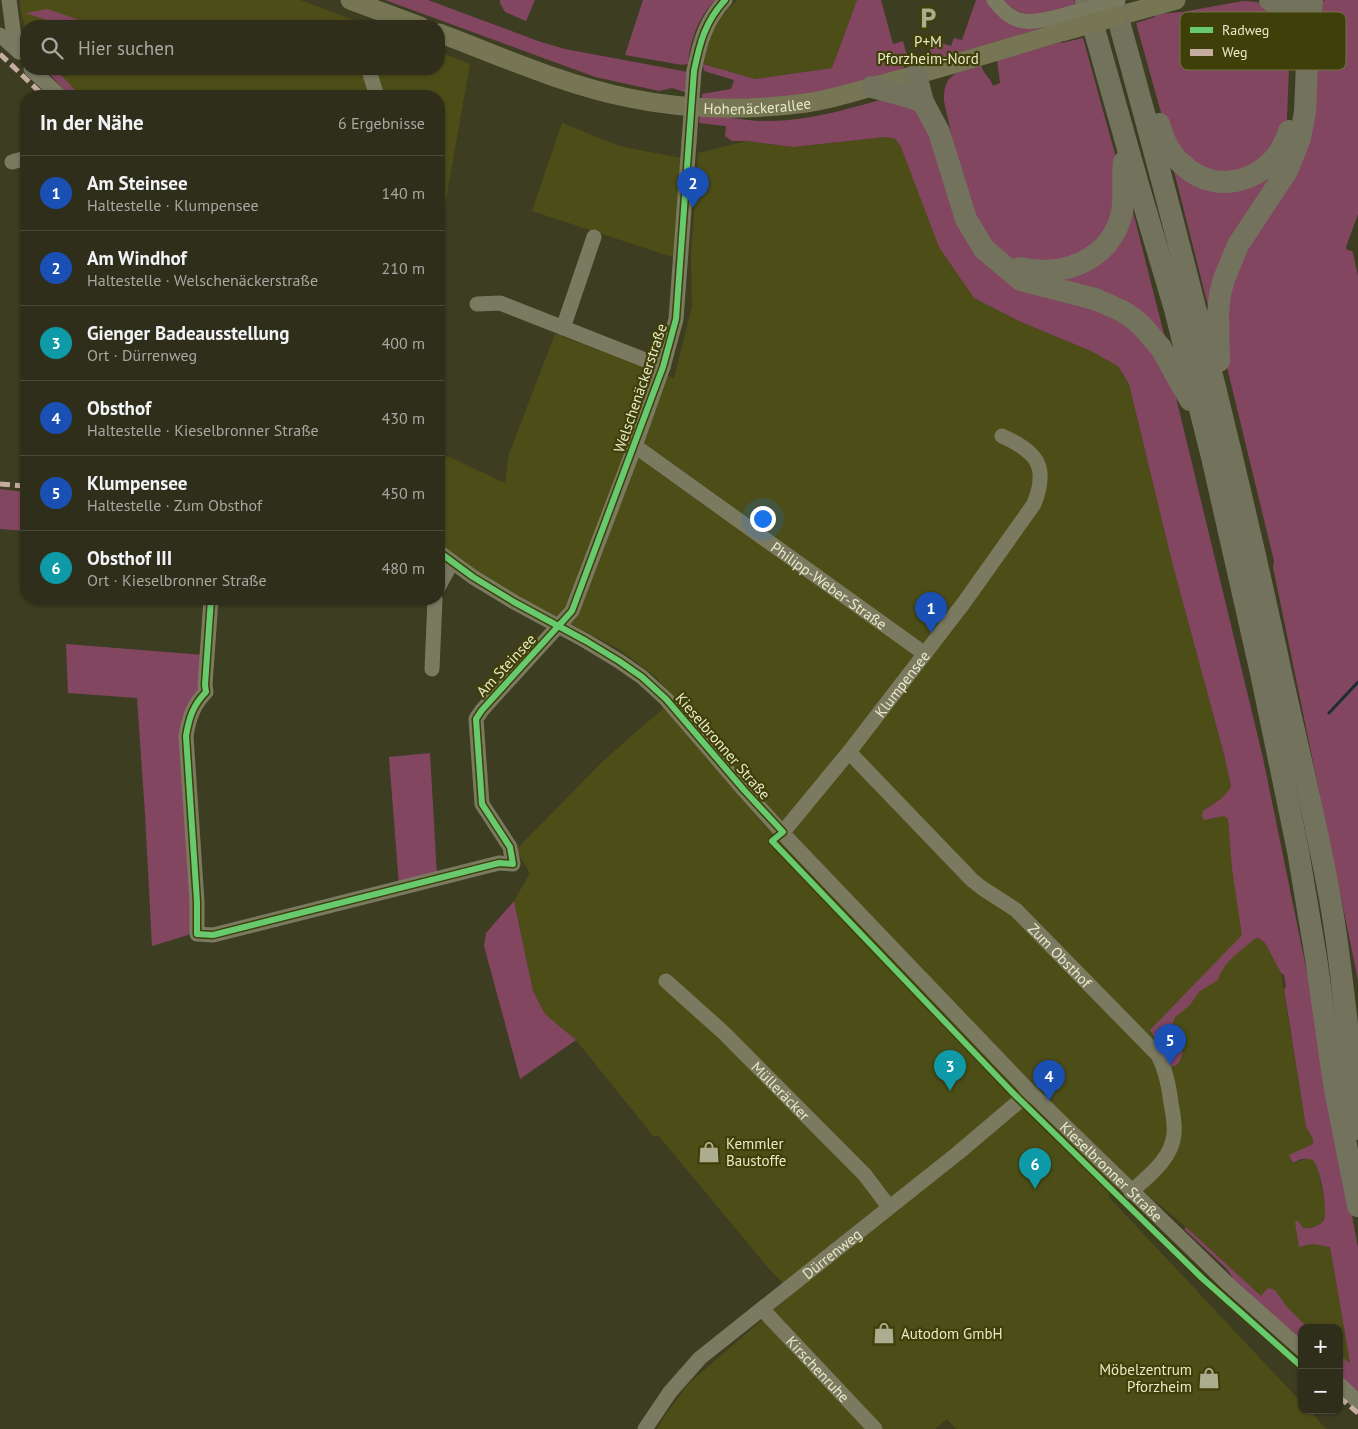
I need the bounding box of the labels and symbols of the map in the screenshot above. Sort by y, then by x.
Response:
parking icon: P+M Pforzheim-Nord [915,5,941,31]
legend [1180,12,1346,70]
text: Radweg [1222,21,1269,39]
place label: P+M Pforzheim-Nord [877,32,979,68]
text: Weg [1222,43,1247,61]
street label: Hohenäckerallee [703,93,812,118]
pin: 2 [677,167,709,208]
street label: Welschenäckerstraße [609,321,671,455]
your location [750,506,776,532]
street label: Philipp-Weber-Straße [767,537,891,633]
pin: 1 [915,592,947,633]
street label: Am Steinsee [472,630,540,700]
street label: Klumpensee [870,646,933,721]
street label: Kieselbronner Straße [671,689,775,803]
street label: Zum Obsthof [1024,919,1097,992]
pin: 5 [1154,1024,1186,1065]
pin: 3 [934,1050,966,1091]
street label: Mülleräcker [748,1057,814,1124]
pin: 4 [1033,1060,1065,1101]
street label: Kieselbronner Straße [1056,1117,1167,1225]
place label: Kemmler Baustoffe [726,1134,786,1170]
shop icon: Kemmler Baustoffe [696,1139,722,1165]
pin: 6 [1019,1148,1051,1189]
street label: Dürrenweg [798,1224,865,1283]
shop icon: Autodom GmbH [871,1320,897,1346]
place label: Autodom GmbH [901,1324,1003,1343]
street label: Kirschenruhe [782,1331,854,1406]
place label: Möbelzentrum Pforzheim [1099,1360,1192,1396]
shop icon: Möbelzentrum Pforzheim [1196,1365,1222,1391]

